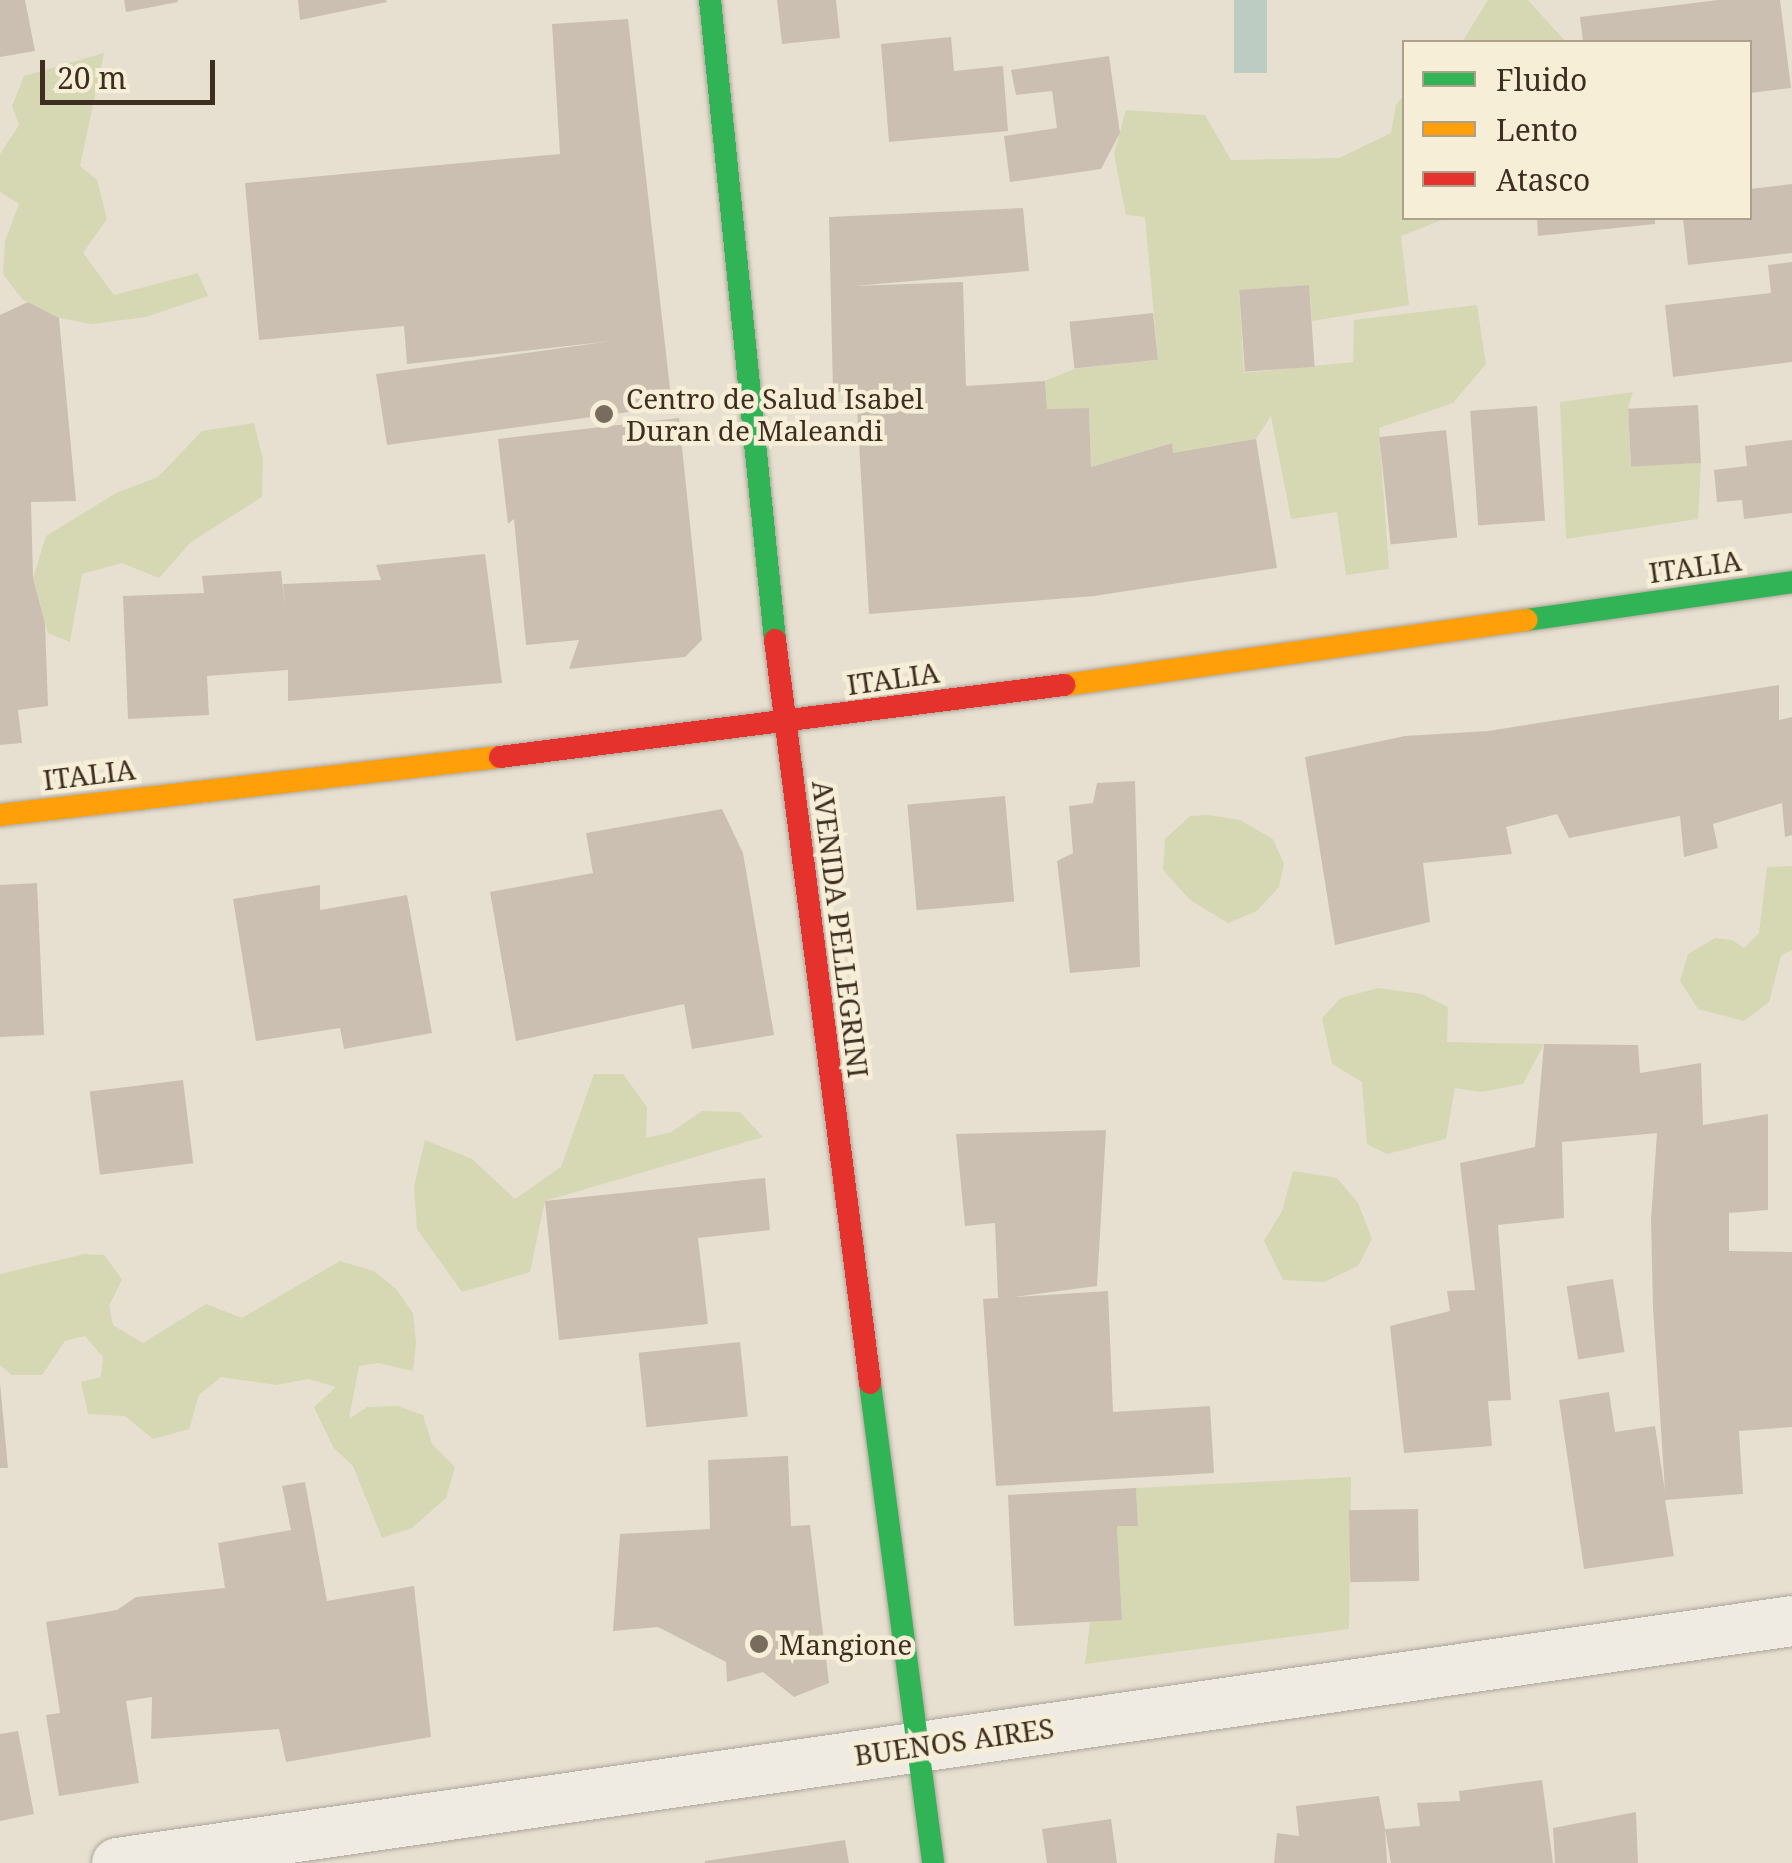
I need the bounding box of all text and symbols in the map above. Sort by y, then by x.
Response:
scale bar [45,40,220,102]
legend [1402,40,1752,220]
text: 20 m [57,57,127,98]
text: Fluido [1496,59,1587,100]
text: Lento [1496,109,1578,150]
text: Atasco [1496,159,1590,200]
place label: Centro de Salud Isabel Duran de Maleandi [626,381,924,447]
marker: Centro de Salud Isabel Duran de Maleandi [591,401,617,427]
street label: ITALIA [1647,543,1743,589]
street label: ITALIA [845,655,941,701]
street label: ITALIA [41,752,137,796]
street label: AVENIDA PELLEGRINI [806,778,876,1080]
place label: Mangione [779,1627,912,1661]
marker: Mangione [748,1633,770,1655]
street label: BUENOS AIRES [852,1710,1056,1772]

